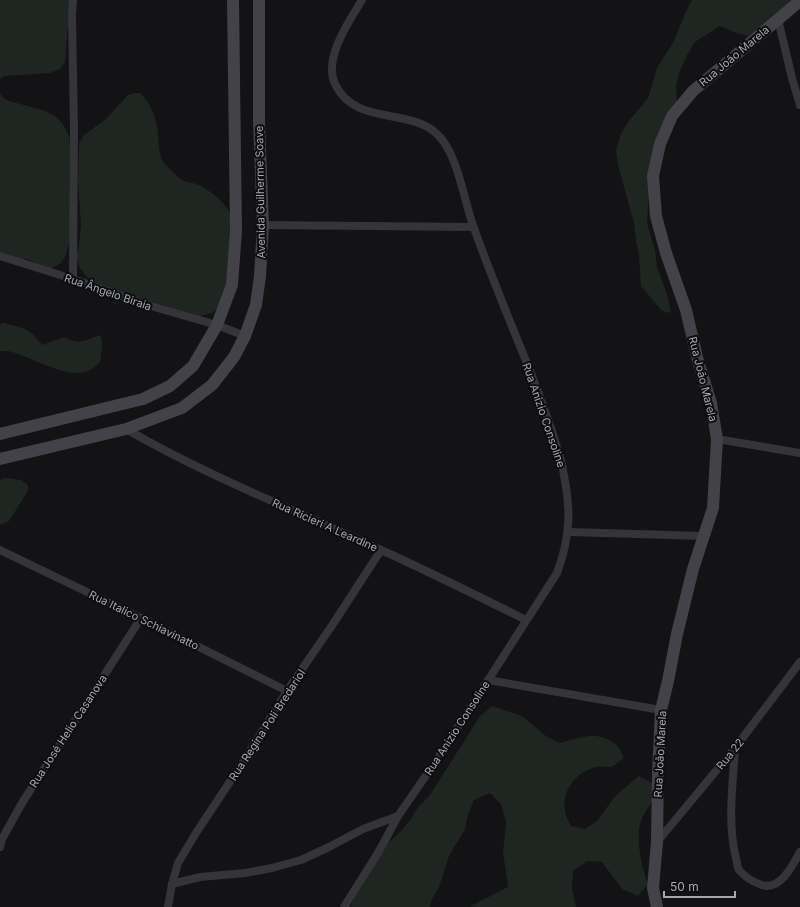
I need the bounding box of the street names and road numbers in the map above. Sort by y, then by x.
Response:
street label: Rua João Marela [696,23,772,89]
street label: Avenida Guilherme Soave [252,125,268,259]
street label: Rua Ângelo Biraia [62,270,154,314]
street label: Rua João Marela [686,335,720,423]
street label: Rua Anizio Consoline [520,361,568,469]
street label: Rua Ricieri A Leardine [270,495,380,555]
street label: Rua Italico Schiavinatto [87,587,202,653]
street label: Rua Regina Poli Bredariol [226,667,308,783]
street label: Rua José Helio Casanova [26,672,110,790]
street label: Rua Anizio Consoline [421,678,493,778]
street label: Rua João Marela [651,710,669,798]
street label: Rua 22 [713,735,747,773]

